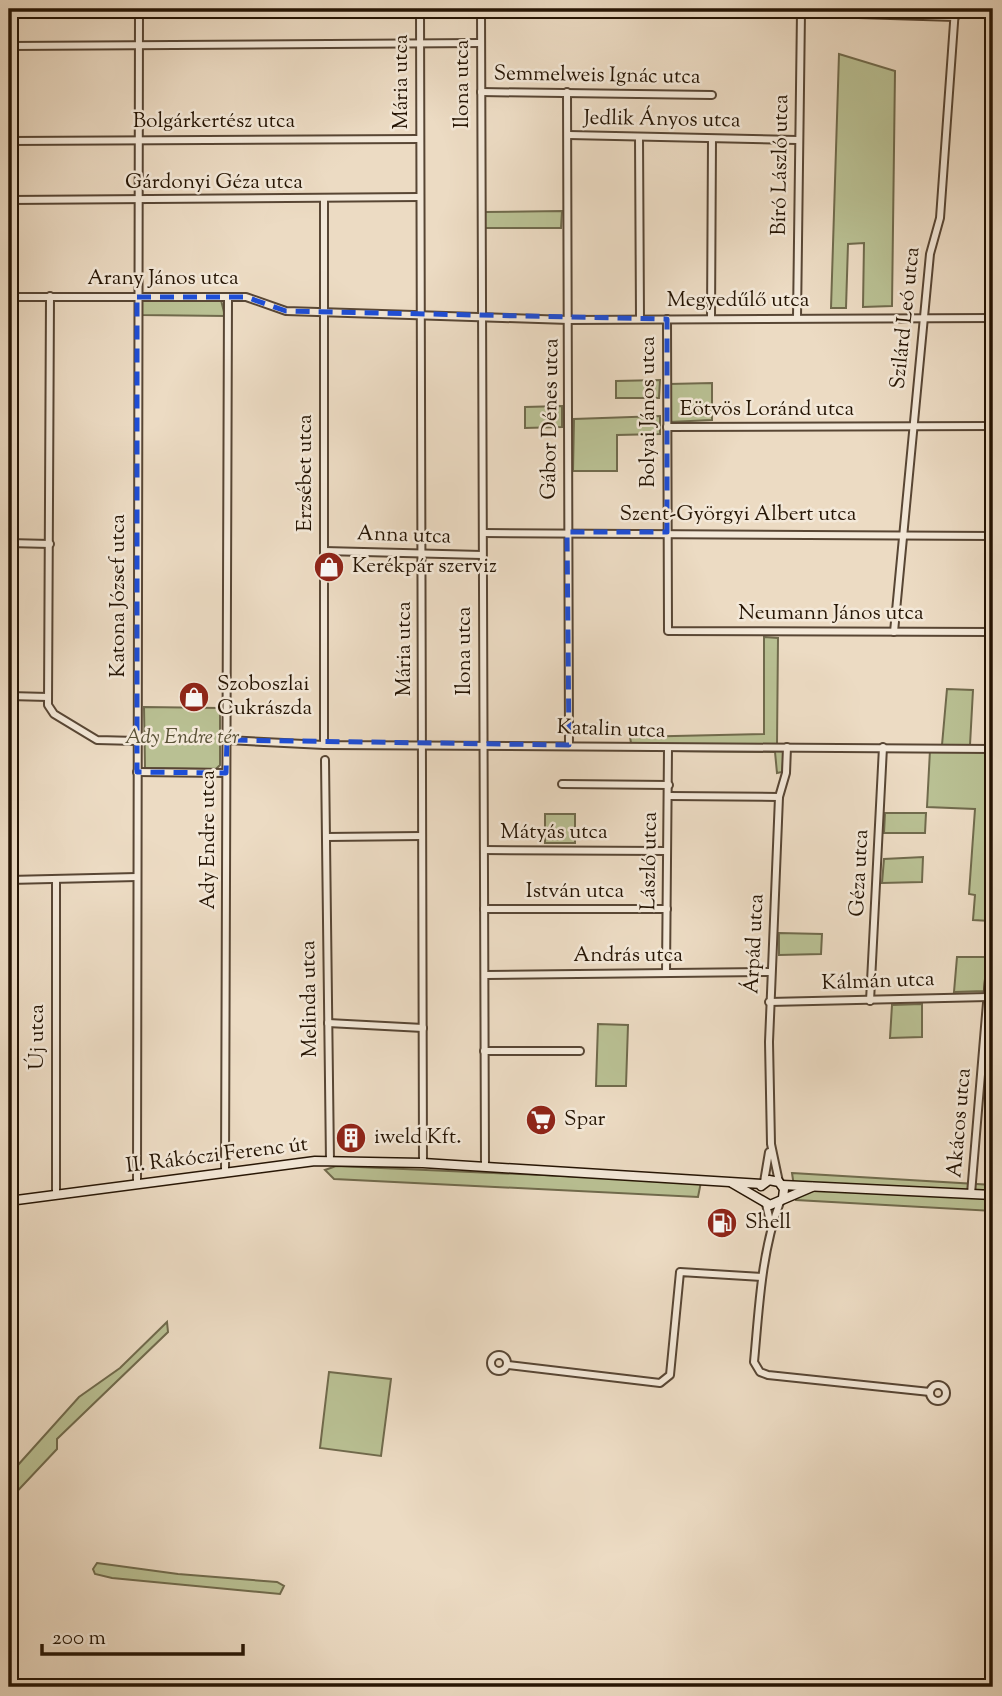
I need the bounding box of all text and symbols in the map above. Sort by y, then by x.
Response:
street label: Mária utca [387,34,417,130]
street label: Ilona utca [448,39,478,129]
street label: Semmelweis Ignác utca [493,59,701,93]
street label: Bíró László utca [765,94,797,236]
street label: Jedlik Ányos utca [582,104,741,136]
street label: Bolgárkertész utca [133,107,296,137]
street label: Gárdonyi Géza utca [125,168,303,198]
street label: Szilárd Leó utca [884,245,928,391]
street label: Arany János utca [87,264,239,294]
street label: Megyedűlő utca [667,286,810,316]
street label: Bolyai János utca [634,336,664,488]
street label: Gábor Dénes utca [535,338,567,500]
street label: Eötvös Loránd utca [680,395,855,425]
street label: Erzsébet utca [291,414,321,532]
street label: Szent-Györgyi Albert utca [620,500,857,530]
street label: Katona József utca [104,514,134,678]
street label: Anna utca [356,519,452,553]
shop icon: Kerékpár szerviz [312,550,346,584]
place label: Kerékpár szerviz [352,552,497,582]
street label: Neumann János utca [738,599,924,629]
street label: Mária utca [390,601,420,697]
street label: Ilona utca [450,606,480,696]
place label: Szoboszlai Cukrászda [217,670,312,724]
shop icon: Szoboszlai Cukrászda [177,680,211,714]
street label: Katalin utca [556,713,666,747]
park label: Ady Endre tér [125,723,240,753]
street label: Ady Endre utca [194,770,224,910]
street label: László utca [634,811,666,911]
street label: Mátyás utca [500,818,608,848]
street label: Géza utca [843,828,877,917]
street label: István utca [526,877,624,907]
street label: Árpád utca [737,893,773,995]
street label: Melinda utca [294,940,326,1058]
street label: András utca [573,941,683,971]
street label: Kálmán utca [821,965,935,999]
street label: Új utca [23,1004,53,1070]
street label: Akácos utca [940,1067,980,1179]
supermarket icon: Spar [524,1103,558,1137]
place label: Spar [564,1105,606,1135]
building icon: iweld Kft. [334,1121,368,1155]
place label: iweld Kft. [374,1123,462,1153]
street label: II. Rákóczi Ferenc út [124,1130,310,1182]
fuel station icon: Shell [705,1206,739,1240]
place label: Shell [745,1208,791,1238]
scale bar [42,1612,243,1656]
text: 200 m [52,1624,106,1654]

